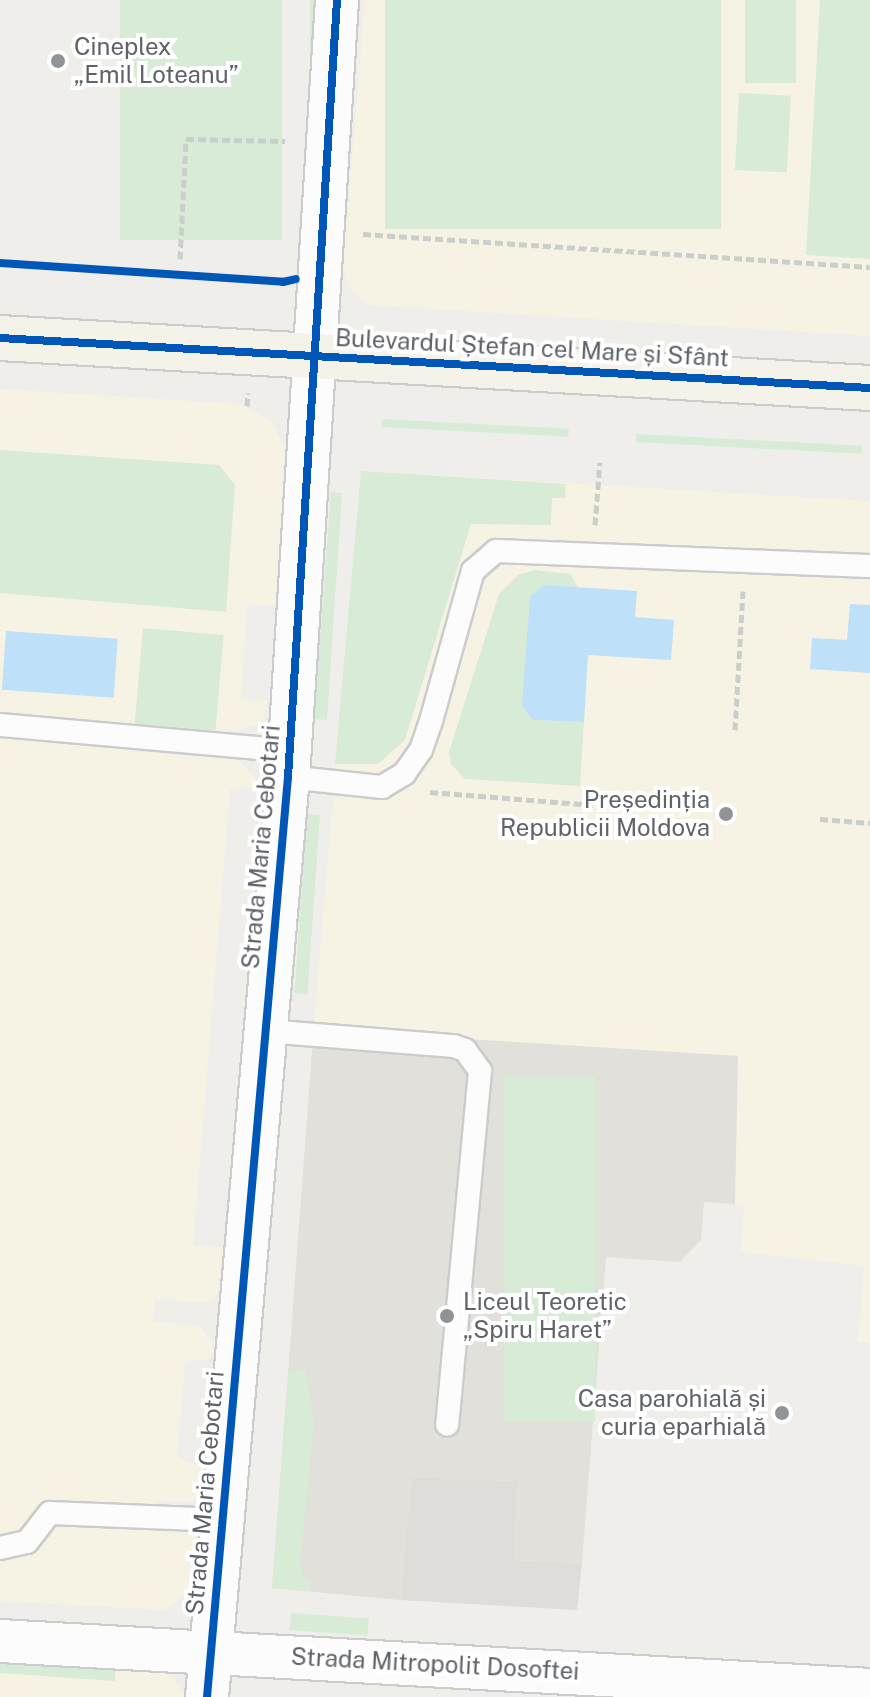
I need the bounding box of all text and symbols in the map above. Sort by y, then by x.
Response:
place label: Cineplex „Emil Loteanu” [74,33,238,89]
marker: Cineplex „Emil Loteanu” [49,52,67,70]
street label: Bulevardul Ștefan cel Mare și Sfânt [334,323,730,373]
street label: Strada Maria Cebotari [236,724,286,970]
place label: Președinția Republicii Moldova [500,786,710,842]
marker: Președinția Republicii Moldova [717,805,735,823]
place label: Liceul Teoretic „Spiru Haret” [463,1288,627,1344]
marker: Liceul Teoretic „Spiru Haret” [438,1307,456,1325]
street label: Strada Maria Cebotari [180,1370,230,1616]
place label: Casa parohială și curia eparhială [578,1385,766,1441]
marker: Casa parohială și curia eparhială [773,1404,791,1422]
street label: Strada Mitropolit Dosoftei [290,1642,580,1686]

